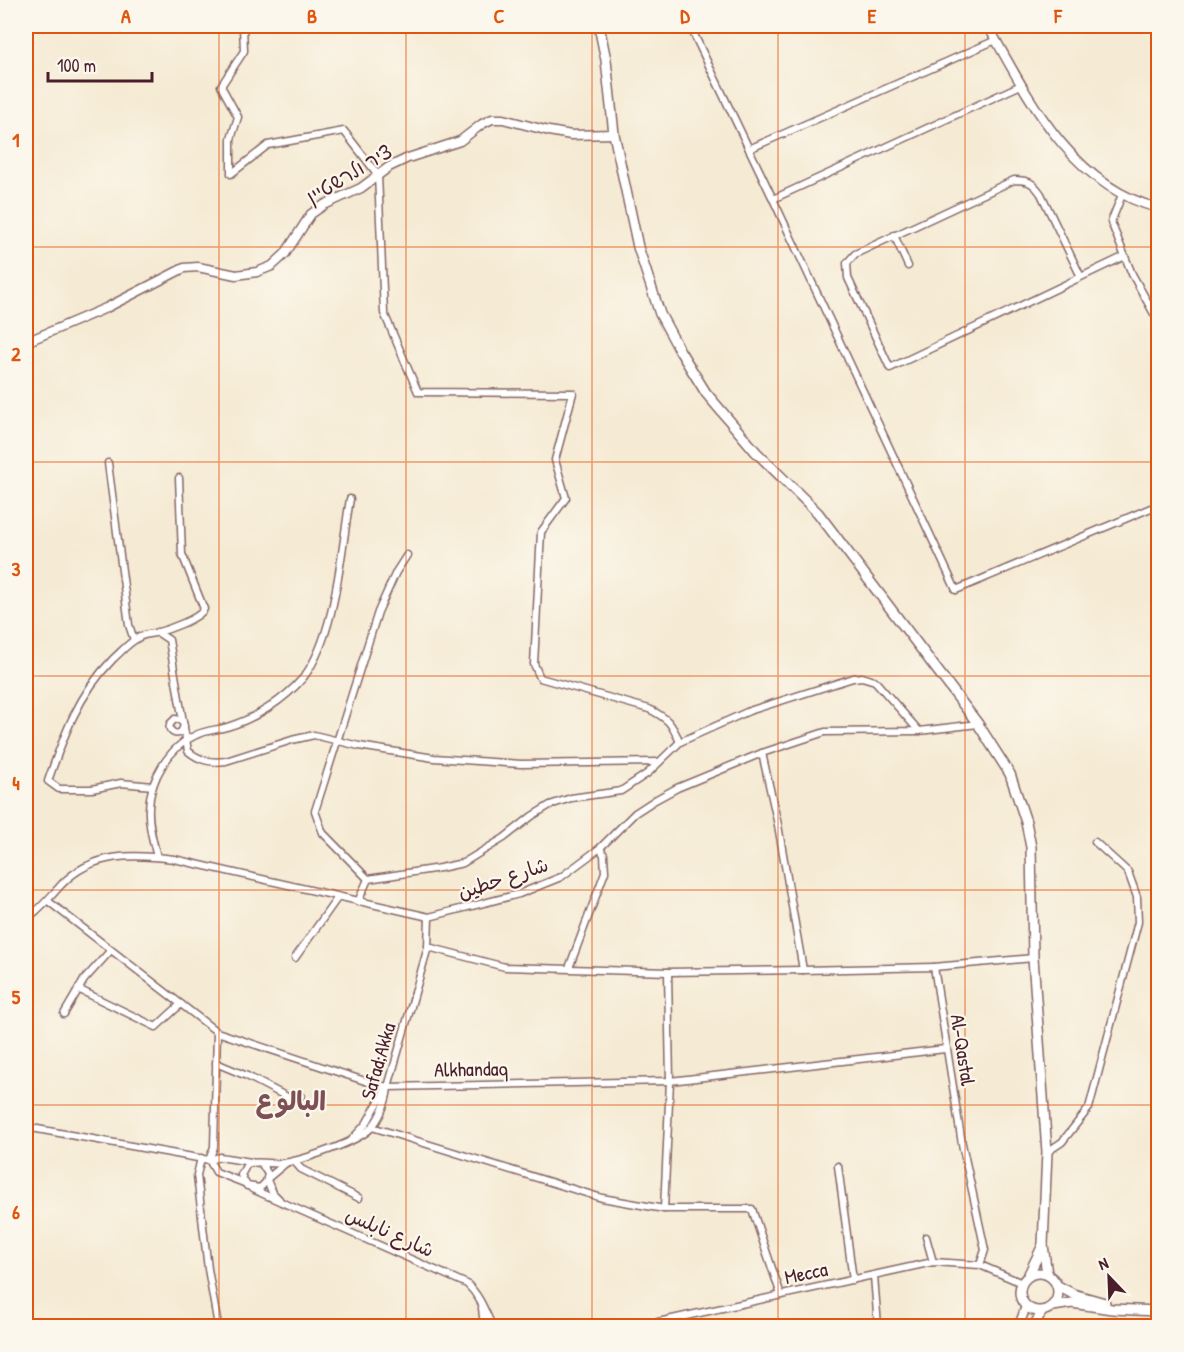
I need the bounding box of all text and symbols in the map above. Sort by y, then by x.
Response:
text: A [121,2,131,29]
text: B [307,2,317,29]
text: C [494,2,505,29]
text: D [680,2,690,29]
text: E [868,2,877,29]
text: F [1053,2,1063,29]
scale bar [48,45,152,83]
text: 100 m [57,53,96,78]
text: 1 [12,126,20,153]
street label: ציר ולרשטיין [301,137,397,210]
text: 2 [11,340,21,367]
text: 3 [12,555,21,582]
text: 4 [12,769,20,796]
street label: شارع حطين [454,850,552,906]
text: 5 [12,983,21,1010]
street label: Al-Qastal [945,1012,983,1088]
street label: Safad;Akka [354,1019,401,1102]
street label: Alkhandaq [434,1054,508,1083]
district label: البالوع [256,1083,326,1119]
text: 6 [12,1198,20,1225]
street label: شارع نابلس [341,1200,439,1264]
north arrow [1079,1247,1139,1307]
text: N [1095,1251,1112,1275]
street label: Mecca [782,1255,830,1290]

